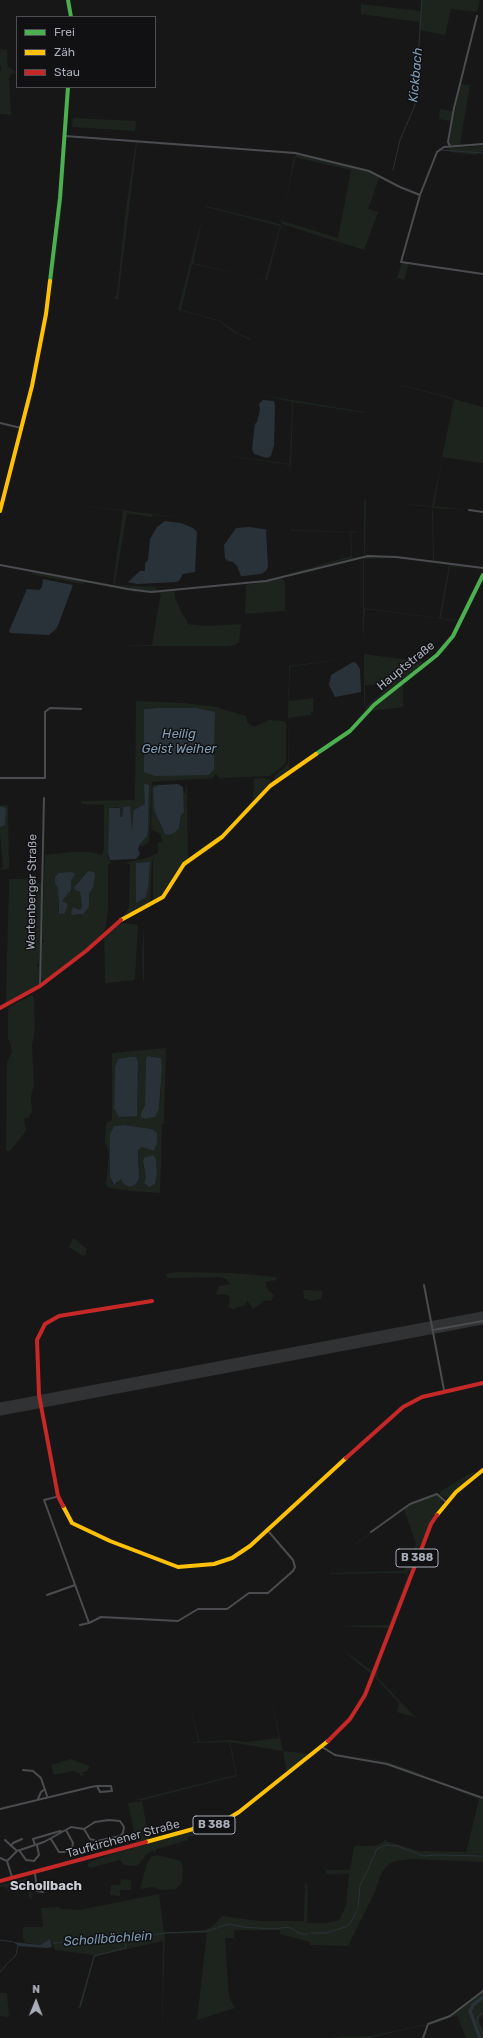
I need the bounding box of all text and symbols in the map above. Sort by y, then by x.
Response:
legend [16,16,156,88]
text: Frei [54,25,75,39]
text: Zäh [54,45,75,59]
water label: Kickbach [406,47,426,103]
text: Stau [54,65,80,79]
street label: Hauptstraße [374,638,438,694]
water label: Heilig Geist Weiher [142,726,216,757]
street label: Wartenberger Straße [24,834,40,950]
road number: B 388 [396,1549,438,1567]
road number: B 388 [193,1816,235,1834]
street label: Taufkirchener Straße [65,1817,181,1861]
district label: Schollbach [10,1878,82,1894]
water label: Schollbächlein [63,1928,153,1950]
north arrow [16,1982,56,2022]
text: N [32,1983,40,1996]

